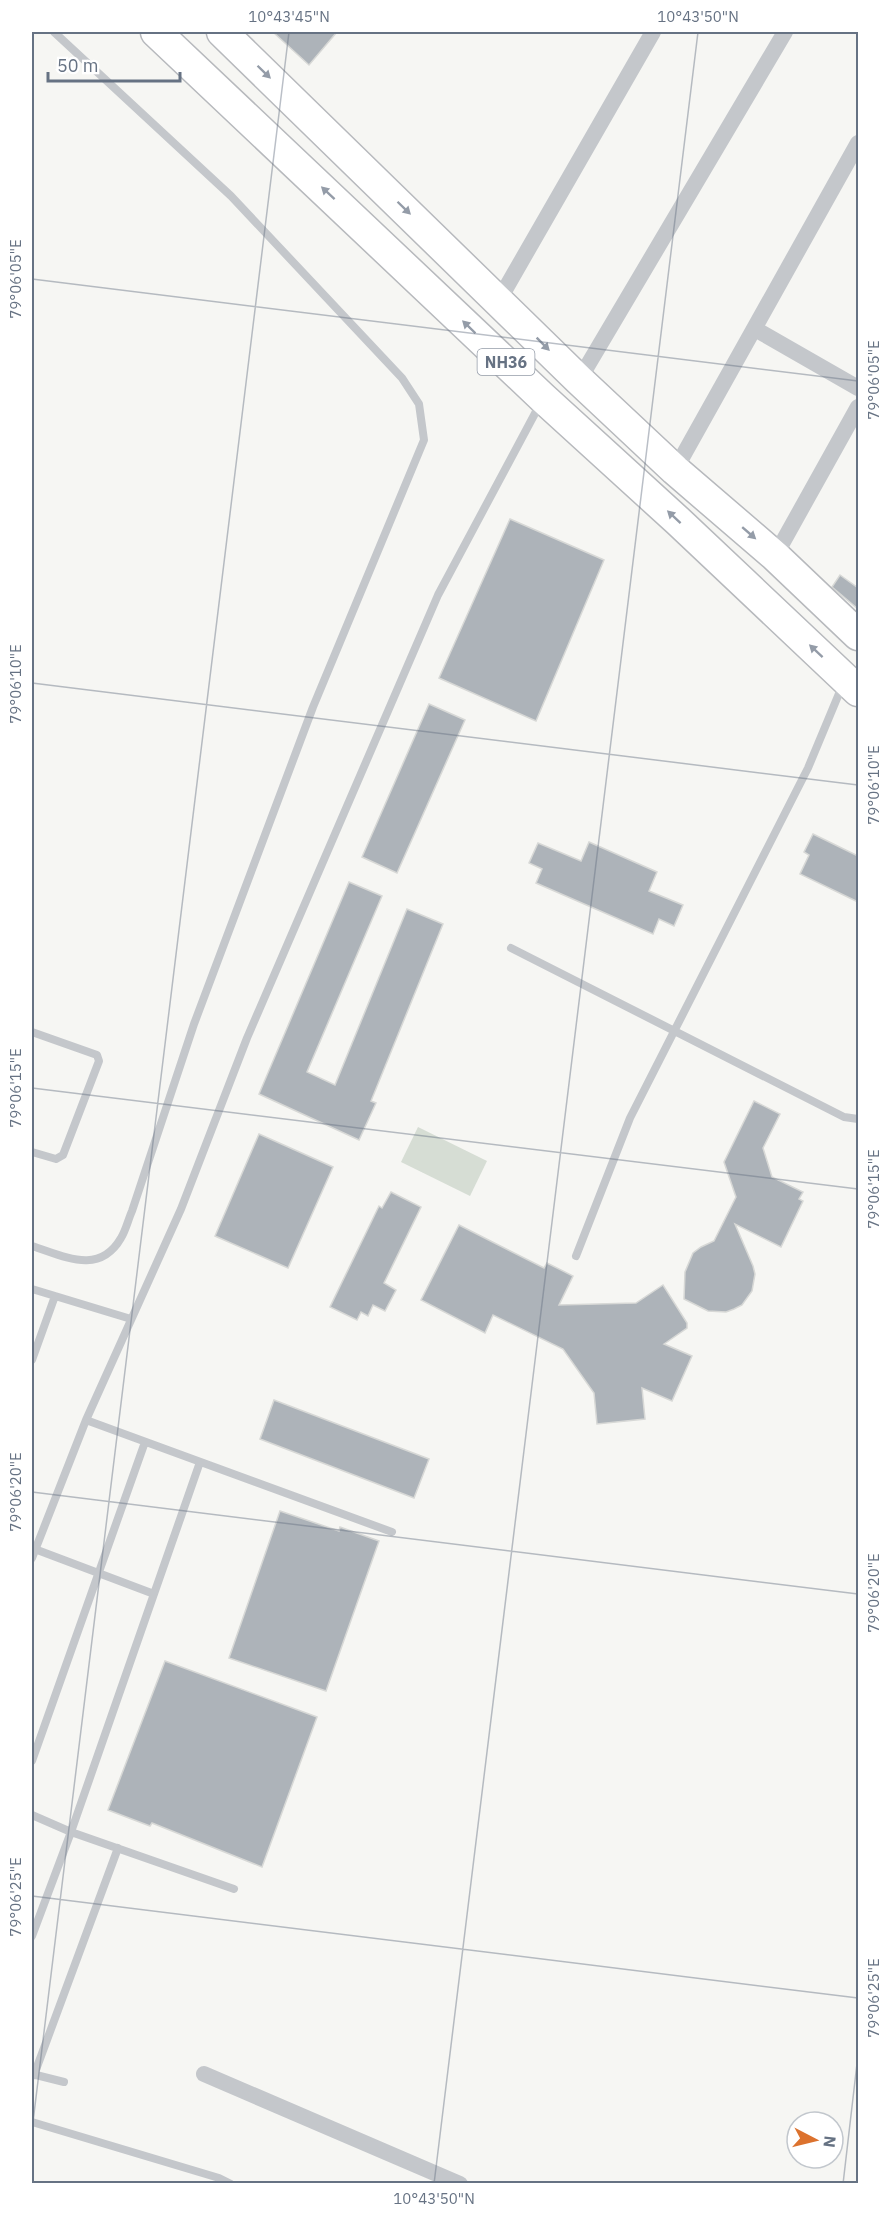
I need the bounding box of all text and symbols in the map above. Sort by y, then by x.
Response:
text: 10°43'45"N [248,7,330,26]
text: 10°43'50"N [657,7,739,26]
scale bar [48,45,180,83]
text: 50 m [57,54,99,77]
one-way arrow [256,65,270,79]
one-way arrow [321,187,336,200]
one-way arrow [396,201,411,215]
text: 79°06'05"E [6,239,25,319]
one-way arrow [463,321,477,335]
one-way arrow [536,337,550,352]
text: 79°06'05"E [864,340,883,420]
road number: NH36 [478,349,534,375]
one-way arrow [667,511,682,524]
one-way arrow [741,526,756,539]
text: 79°06'10"E [6,644,25,724]
one-way arrow [809,644,823,658]
text: 79°06'10"E [864,745,883,825]
text: 79°06'15"E [6,1048,25,1128]
text: 79°06'15"E [864,1149,883,1229]
text: 79°06'20"E [6,1452,25,1532]
text: 79°06'20"E [864,1553,883,1633]
text: 79°06'25"E [6,1857,25,1937]
text: 79°06'25"E [864,1958,883,2038]
north arrow [785,2110,845,2170]
text: N [819,2135,841,2149]
text: 10°43'50"N [393,2189,475,2208]

